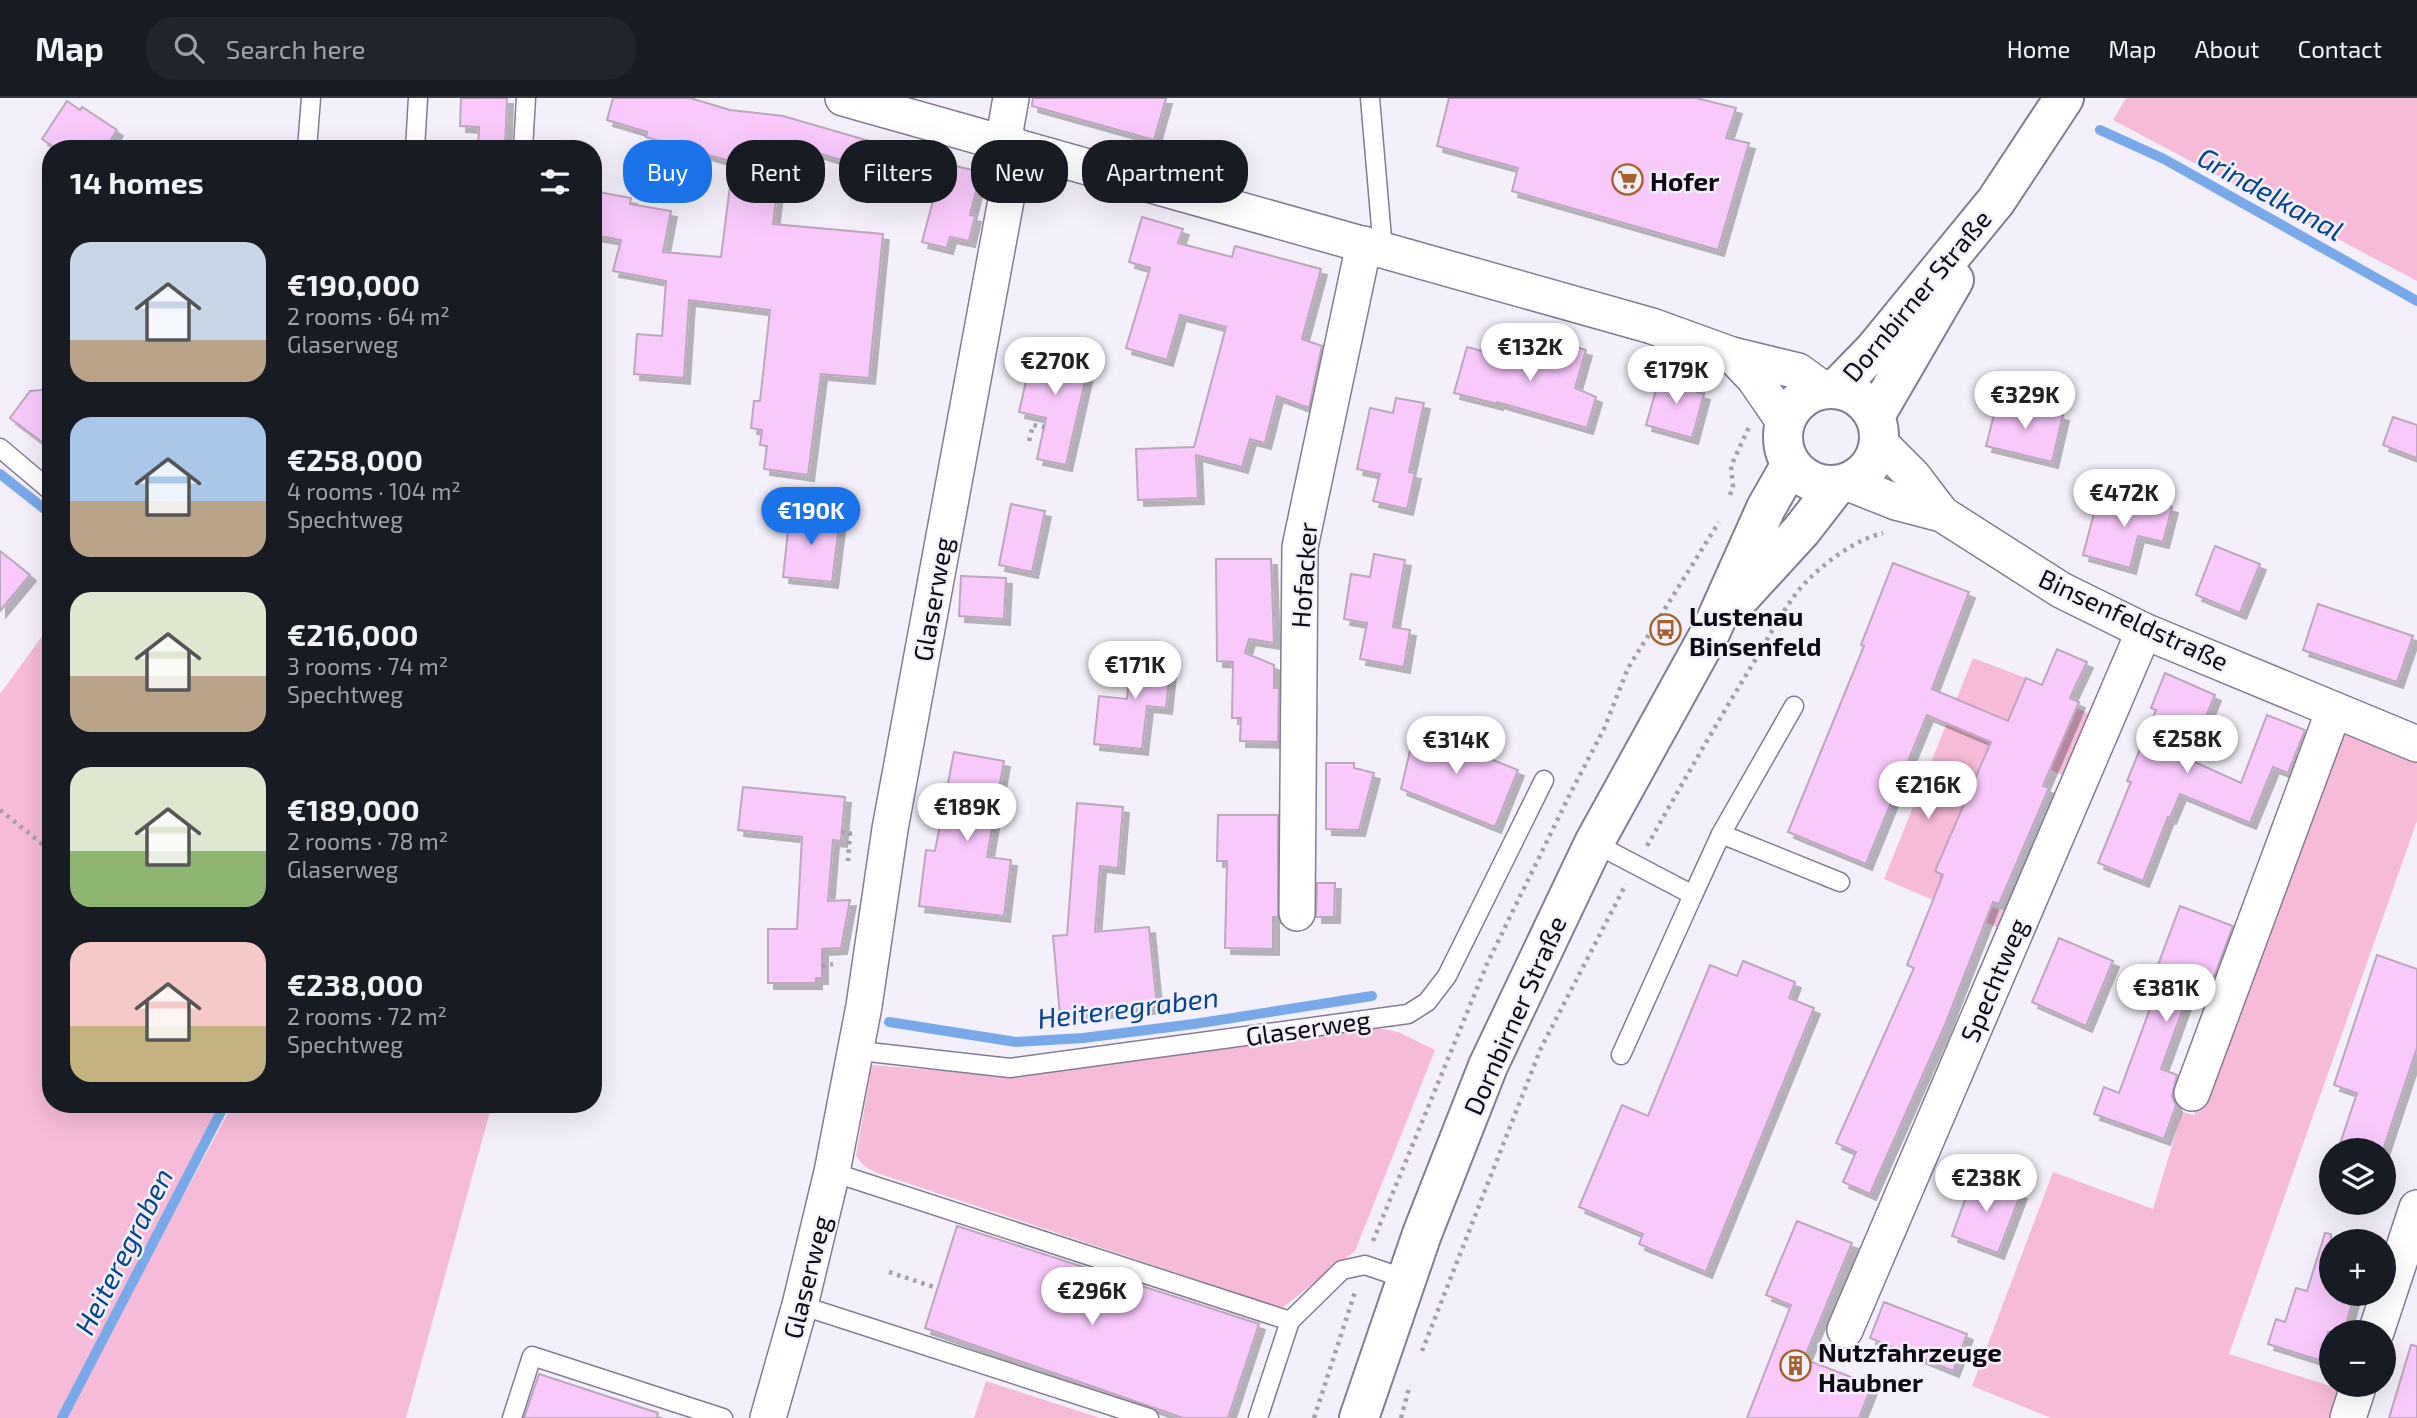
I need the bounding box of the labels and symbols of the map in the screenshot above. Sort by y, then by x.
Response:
water label: Grindelkanal [2192,139,2350,247]
supermarket icon: Hofer [1610,163,1644,197]
place label: Hofer [1650,165,1719,196]
street label: Dornbirner Straße [1835,203,1997,387]
pin: €132K [1481,324,1579,383]
pin: €270K [1006,338,1104,397]
pin: €179K [1627,346,1725,406]
pin: €329K [1976,372,2074,431]
pin: €472K [2075,470,2173,529]
pin: €190K [762,488,860,547]
street label: Hofacker [1284,521,1322,629]
street label: Glaserweg [906,534,958,664]
street label: Binsenfeldstraße [2034,562,2234,676]
place label: Lustenau Binsenfeld [1689,600,1822,661]
bus stop icon: Lustenau Binsenfeld [1649,613,1683,647]
pin: €171K [1086,642,1184,701]
pin: €314K [1407,716,1505,776]
pin: €258K [2138,716,2236,775]
pin: €216K [1879,762,1977,821]
pin: €189K [918,784,1016,843]
street label: Dornbirner Straße [1456,911,1572,1119]
street label: Spechtweg [1953,914,2033,1046]
pin: €381K [2117,964,2215,1024]
water label: Heiteregraben [1035,979,1221,1035]
street label: Glaserweg [1244,1003,1372,1051]
pin: €238K [1937,1154,2035,1214]
water label: Heiteregraben [66,1162,180,1340]
street label: Glaserweg [776,1212,836,1342]
pin: €296K [1043,1268,1141,1327]
place label: Nutzfahrzeuge Haubner [1818,1336,2002,1397]
building icon: Nutzfahrzeuge Haubner [1778,1349,1812,1383]

